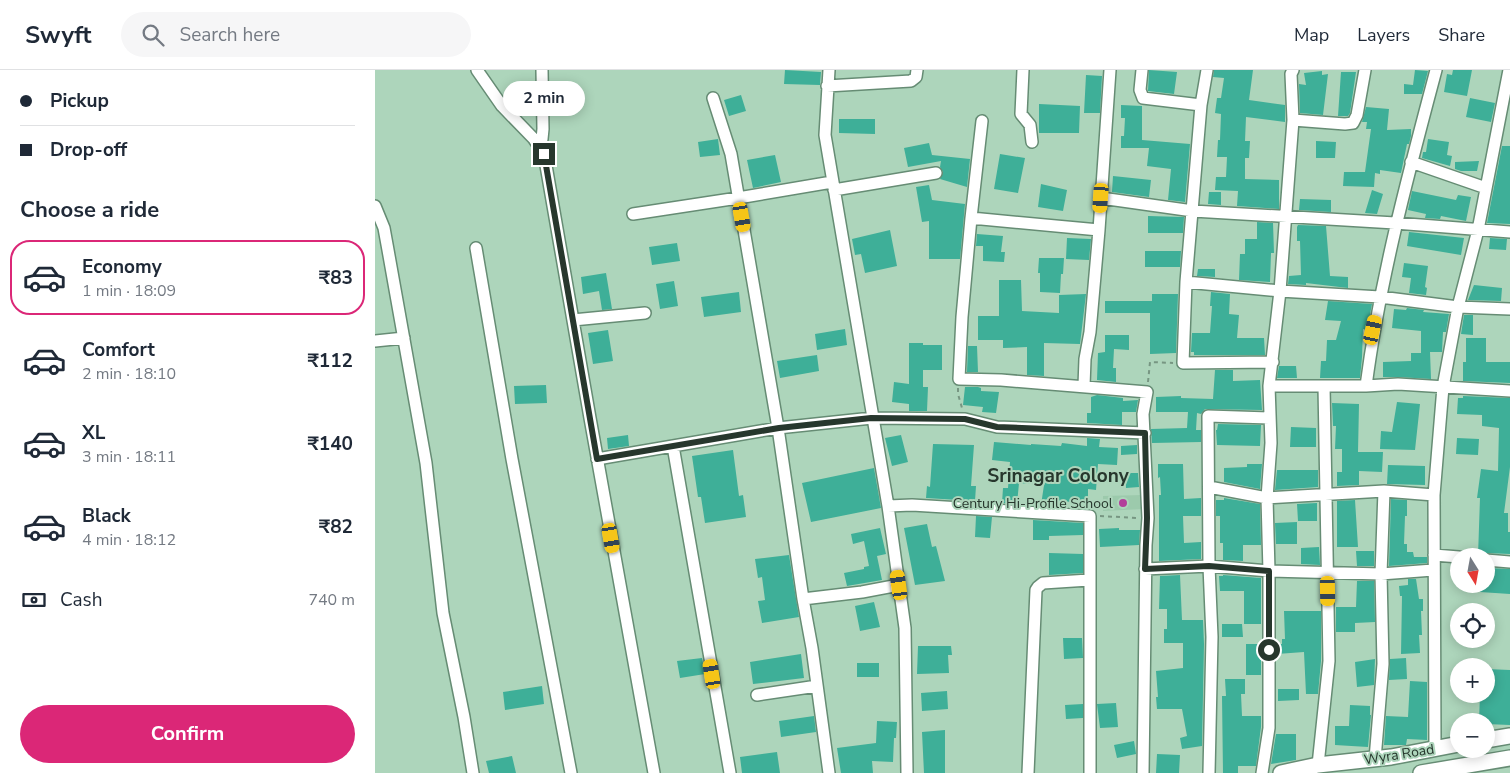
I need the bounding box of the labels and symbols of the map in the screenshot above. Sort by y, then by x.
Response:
callout: 2 min [503,82,585,116]
route end [533,143,555,165]
car [1092,183,1109,213]
car [732,201,751,233]
car [1362,314,1383,346]
district label: Srinagar Colony [987,463,1130,489]
place label: Century Hi-Profile School [953,494,1114,513]
marker: Century Hi-Profile School [1117,497,1129,509]
car [601,522,620,554]
north arrow [1450,548,1495,592]
car [889,569,908,601]
car [1320,576,1335,606]
route start [1258,639,1280,661]
car [702,658,721,690]
street label: Wyra Road [1363,740,1436,769]

